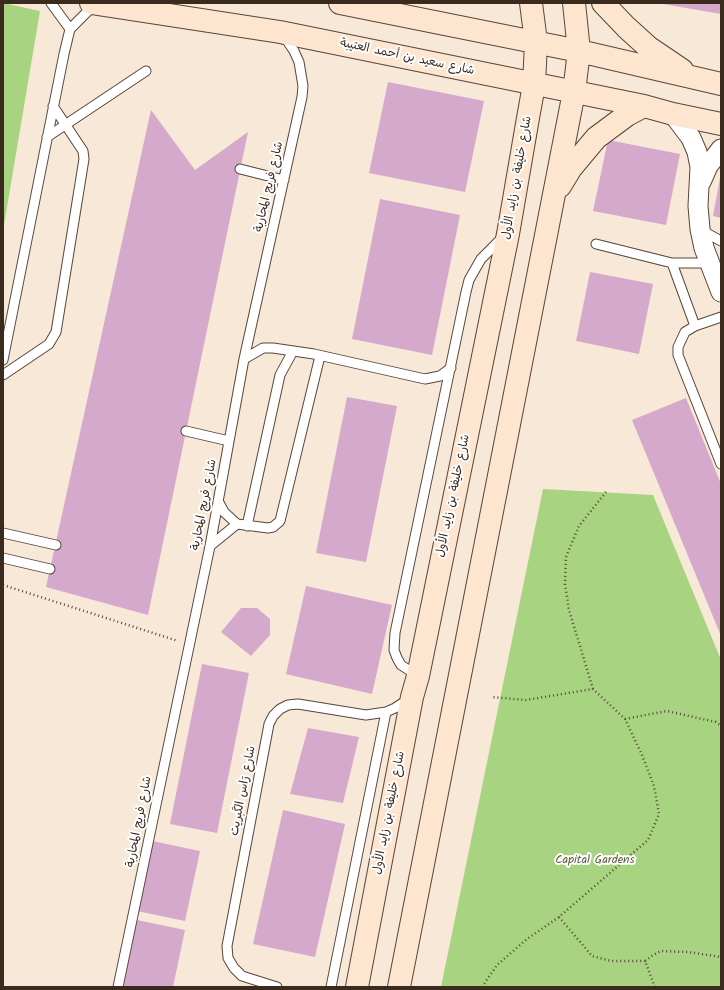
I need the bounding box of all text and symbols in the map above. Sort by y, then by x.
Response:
street label: شارع سعيد بن أحمد العتيبة [338,37,476,79]
street label: شارع خليفة بن زايد الأول [500,115,536,241]
street label: شارع فريج المحاربة [253,140,287,234]
street label: شارع خليفة بن زايد الأول [434,433,474,559]
street label: شارع فريج المحاربة [189,458,221,552]
street label: شارع رَاس الكَبريت [228,745,260,837]
street label: شارع خليفة بن زايد الأول [371,750,409,876]
street label: شارع فريج المحاربة [124,775,156,869]
park label: Capital Gardens [555,854,635,868]

